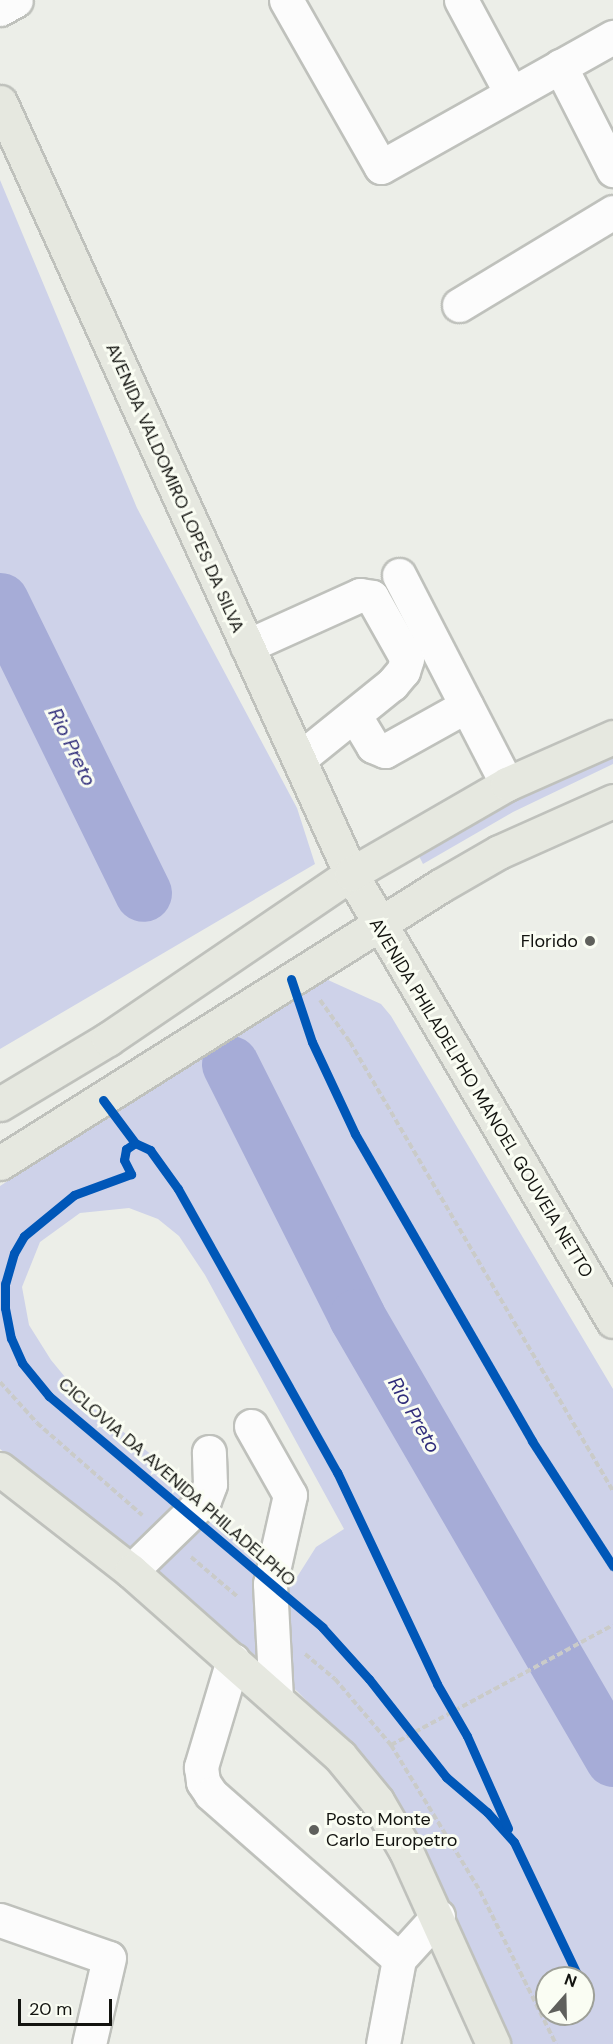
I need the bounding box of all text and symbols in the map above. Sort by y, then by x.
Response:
street label: AVENIDA VALDOMIRO LOPES DA SILVA [101,340,249,636]
water label: Rio Preto [43,704,101,790]
street label: AVENIDA PHILADELPHO MANOEL GOUVEIA NETTO [365,914,597,1282]
place label: Florido [521,930,578,952]
marker: Florido [583,934,597,948]
street label: CICLOVIA DA AVENIDA PHILADELPHO [54,1373,300,1591]
water label: Rio Preto [383,1373,445,1457]
place label: Posto Monte Carlo Europetro [326,1809,458,1852]
marker: Posto Monte Carlo Europetro [307,1823,321,1837]
north arrow [535,1966,595,2026]
text: N [562,1969,580,1992]
scale bar [21,1987,116,2025]
text: 20 m [29,1997,72,2021]

